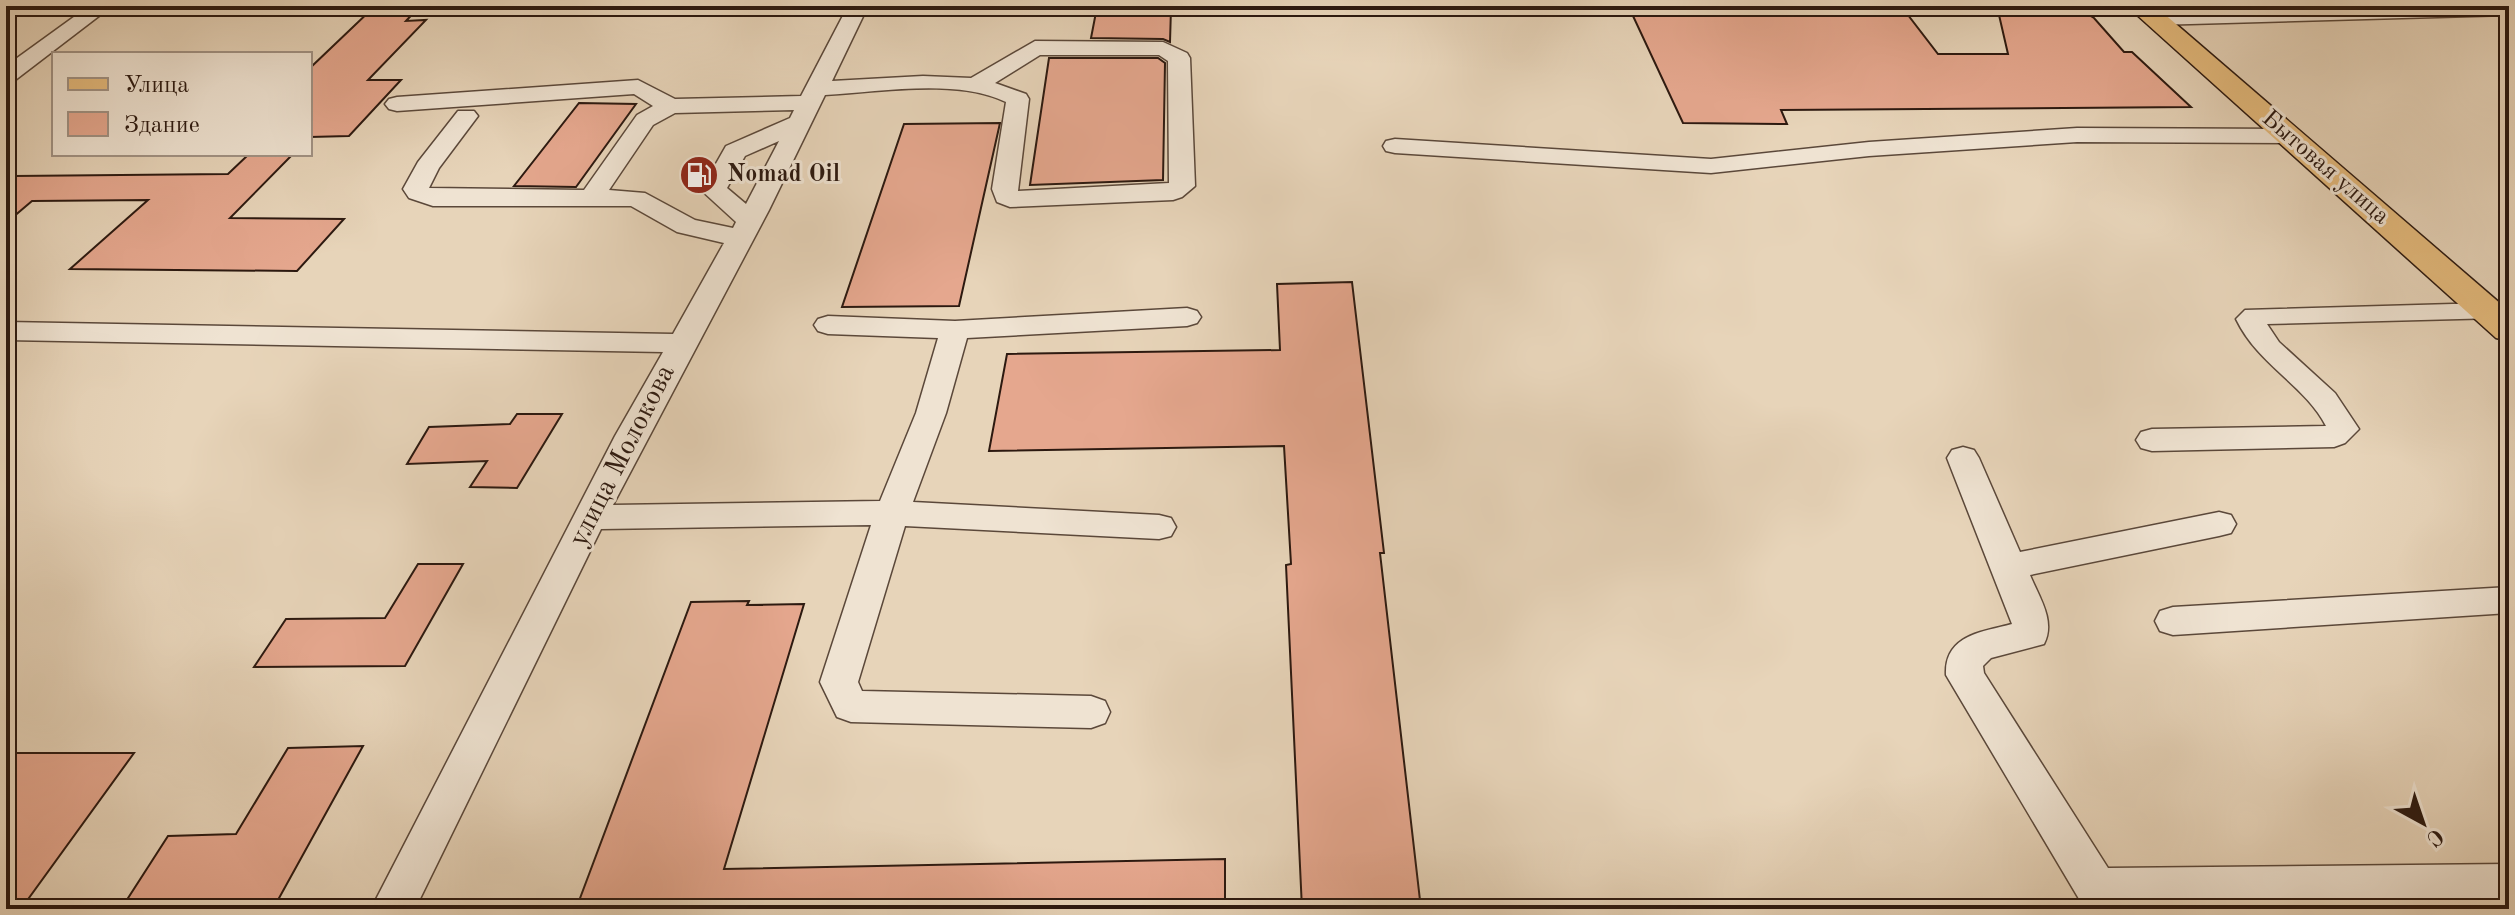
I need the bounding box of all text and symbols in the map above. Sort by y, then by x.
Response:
legend [52,52,312,156]
text: Улица [124,74,189,98]
street label: Бытовая улица [2257,106,2393,230]
text: Здание [124,114,200,138]
fuel station icon: Nomad Oil [678,154,720,196]
place label: Nomad Oil [727,163,840,187]
street label: улица Молокова [565,360,681,551]
north arrow [2383,783,2463,863]
text: С [2422,824,2447,850]

